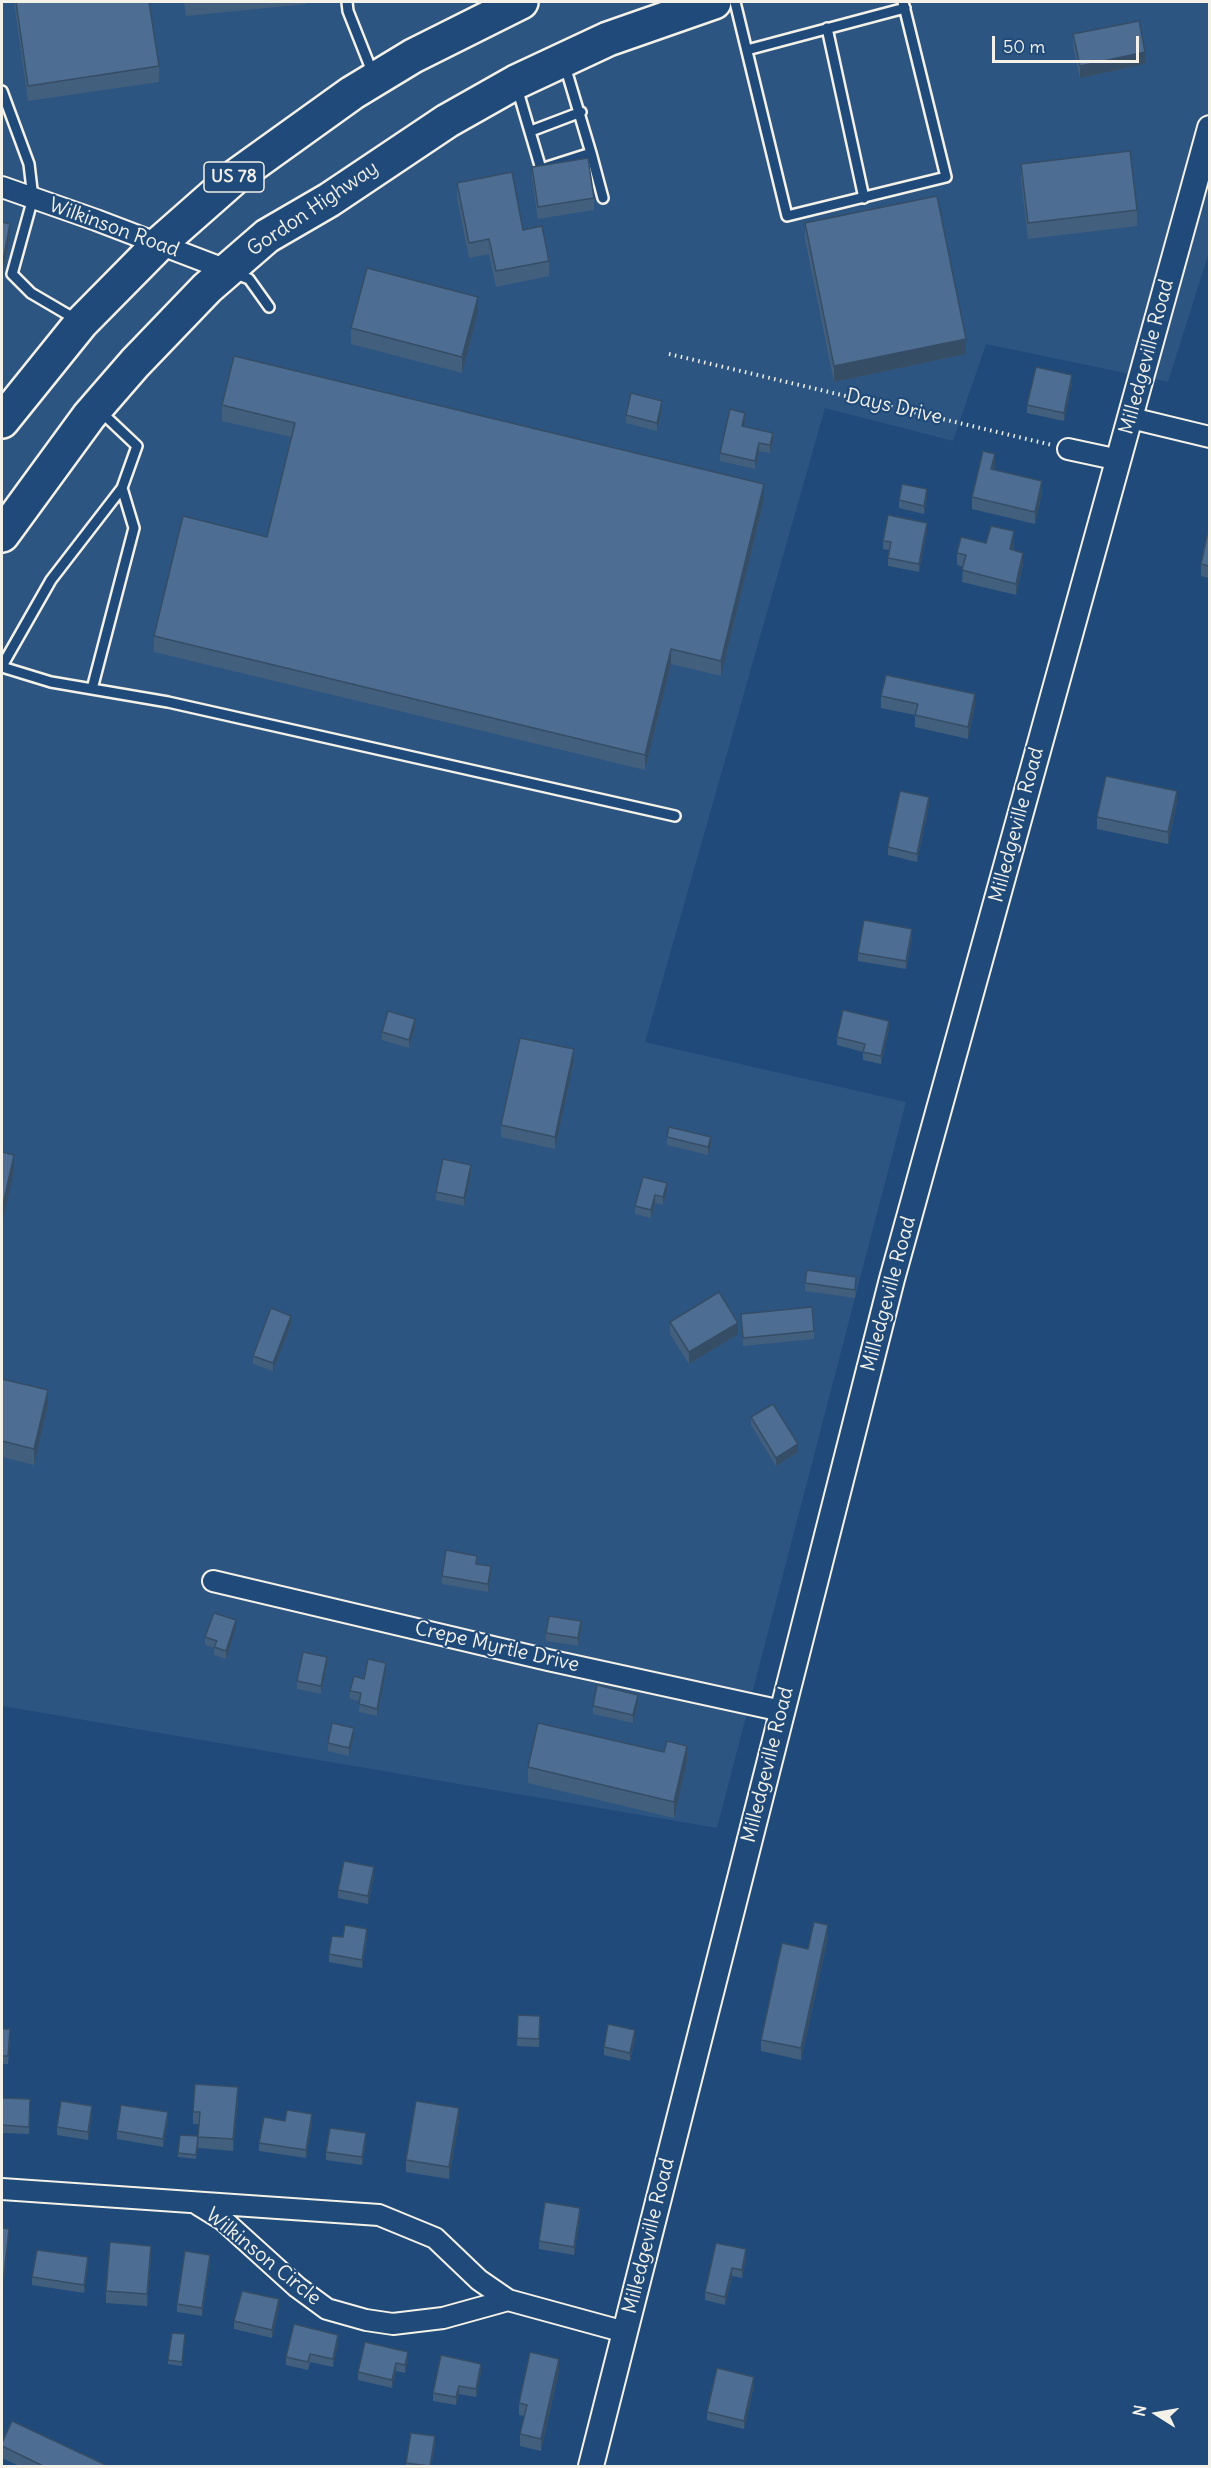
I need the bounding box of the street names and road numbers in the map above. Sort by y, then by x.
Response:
street label: Gordon Highway [243,156,383,262]
road number: US 78 [204,162,264,192]
street label: Wilkinson Road [46,193,182,263]
street label: Milledgeville Road [1115,277,1179,437]
street label: Days Drive [844,384,944,430]
street label: Milledgeville Road [985,745,1049,905]
street label: Milledgeville Road [857,1214,921,1374]
street label: Crepe Myrtle Drive [412,1616,582,1678]
street label: Milledgeville Road [737,1685,799,1845]
street label: Milledgeville Road [618,2156,680,2316]
street label: Wilkinson Circle [201,2203,325,2311]

